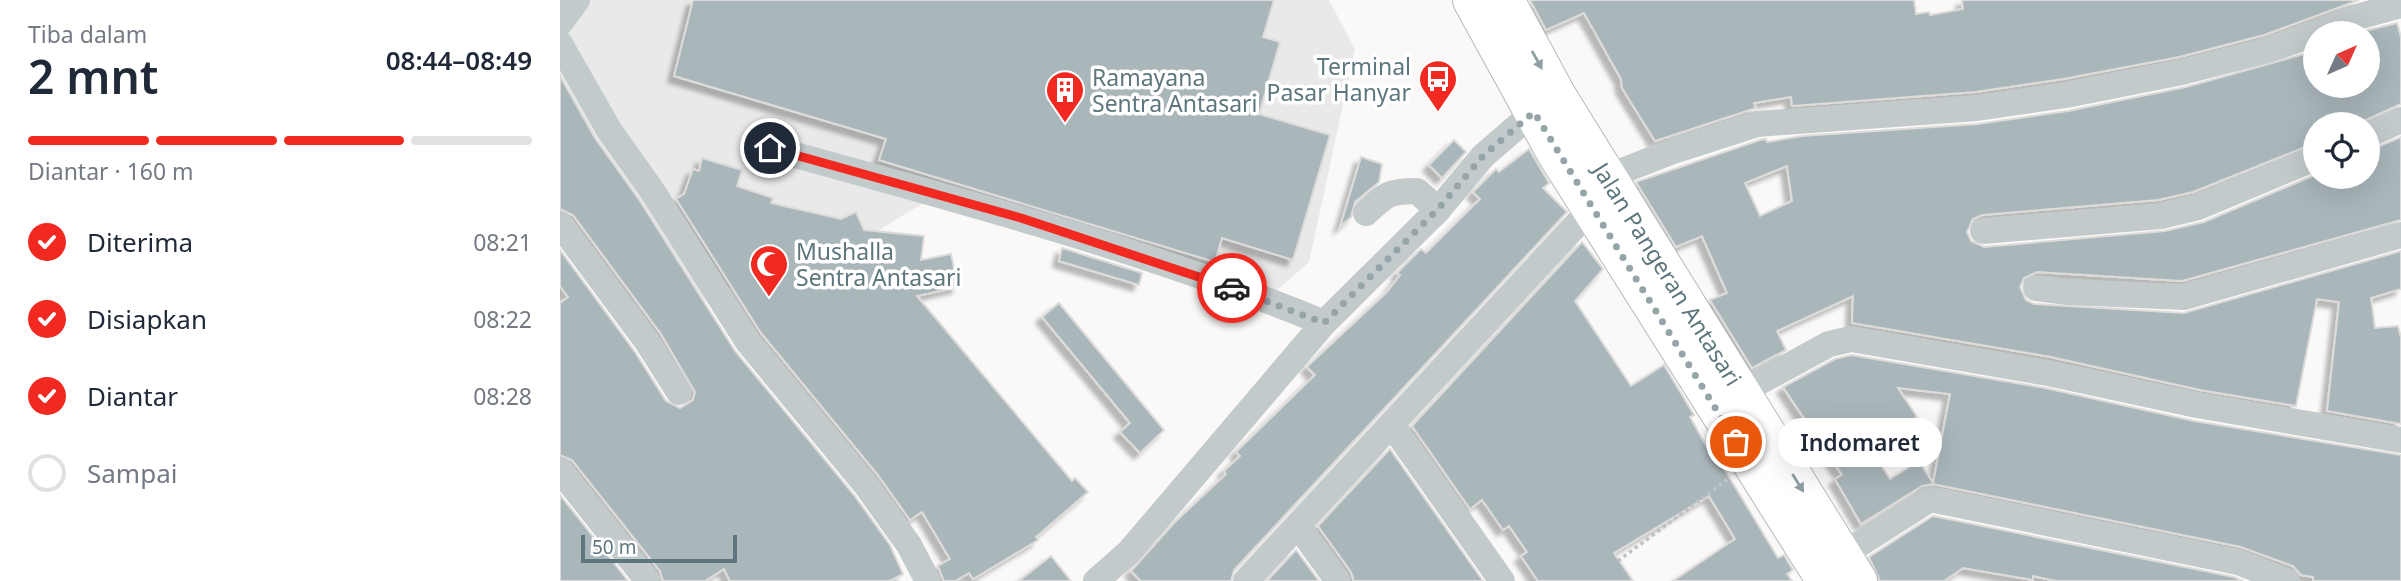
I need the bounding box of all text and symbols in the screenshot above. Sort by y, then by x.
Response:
text: Tiba dalam [28,18,147,50]
north arrow [2303,21,2380,98]
map controls [2303,21,2380,189]
text: 08:44–08:49 [386,42,532,78]
text: 2 mnt [28,45,158,107]
place label: Terminal Pasar Hanyar [1266,50,1411,108]
one-way arrow [1532,50,1543,70]
bus stop icon: Terminal Pasar Hanyar [1417,58,1459,113]
place label: Ramayana Sentra Antasari [1092,61,1258,119]
building icon: Ramayana Sentra Antasari [1044,69,1086,124]
button: locate [2303,112,2380,189]
pin [740,118,800,178]
icon: home [751,129,789,167]
street label: Jalan Pangeran Antasari [1585,154,1750,392]
text: Diantar · 160 m [28,155,194,187]
icon: check [28,223,66,261]
text: Diterima [87,224,193,260]
text: 08:21 [473,226,532,258]
place label: Mushalla Sentra Antasari [796,235,962,293]
mosque icon: Mushalla Sentra Antasari [748,243,790,298]
courier [1197,253,1267,323]
icon: car [1213,269,1251,307]
icon: check [28,300,66,338]
text: Disiapkan [87,301,207,337]
text: 08:22 [473,303,532,335]
icon: check [28,377,66,415]
text: Diantar [87,378,178,414]
text: 08:28 [473,380,532,412]
pin [1706,412,1766,472]
callout: Indomaret [1778,418,1942,466]
icon: bag [1717,423,1755,461]
text: Indomaret [1800,426,1920,458]
text: Sampai [87,455,177,491]
one-way arrow [1791,474,1804,493]
scale bar [581,532,737,564]
text: 50 m [592,534,636,560]

